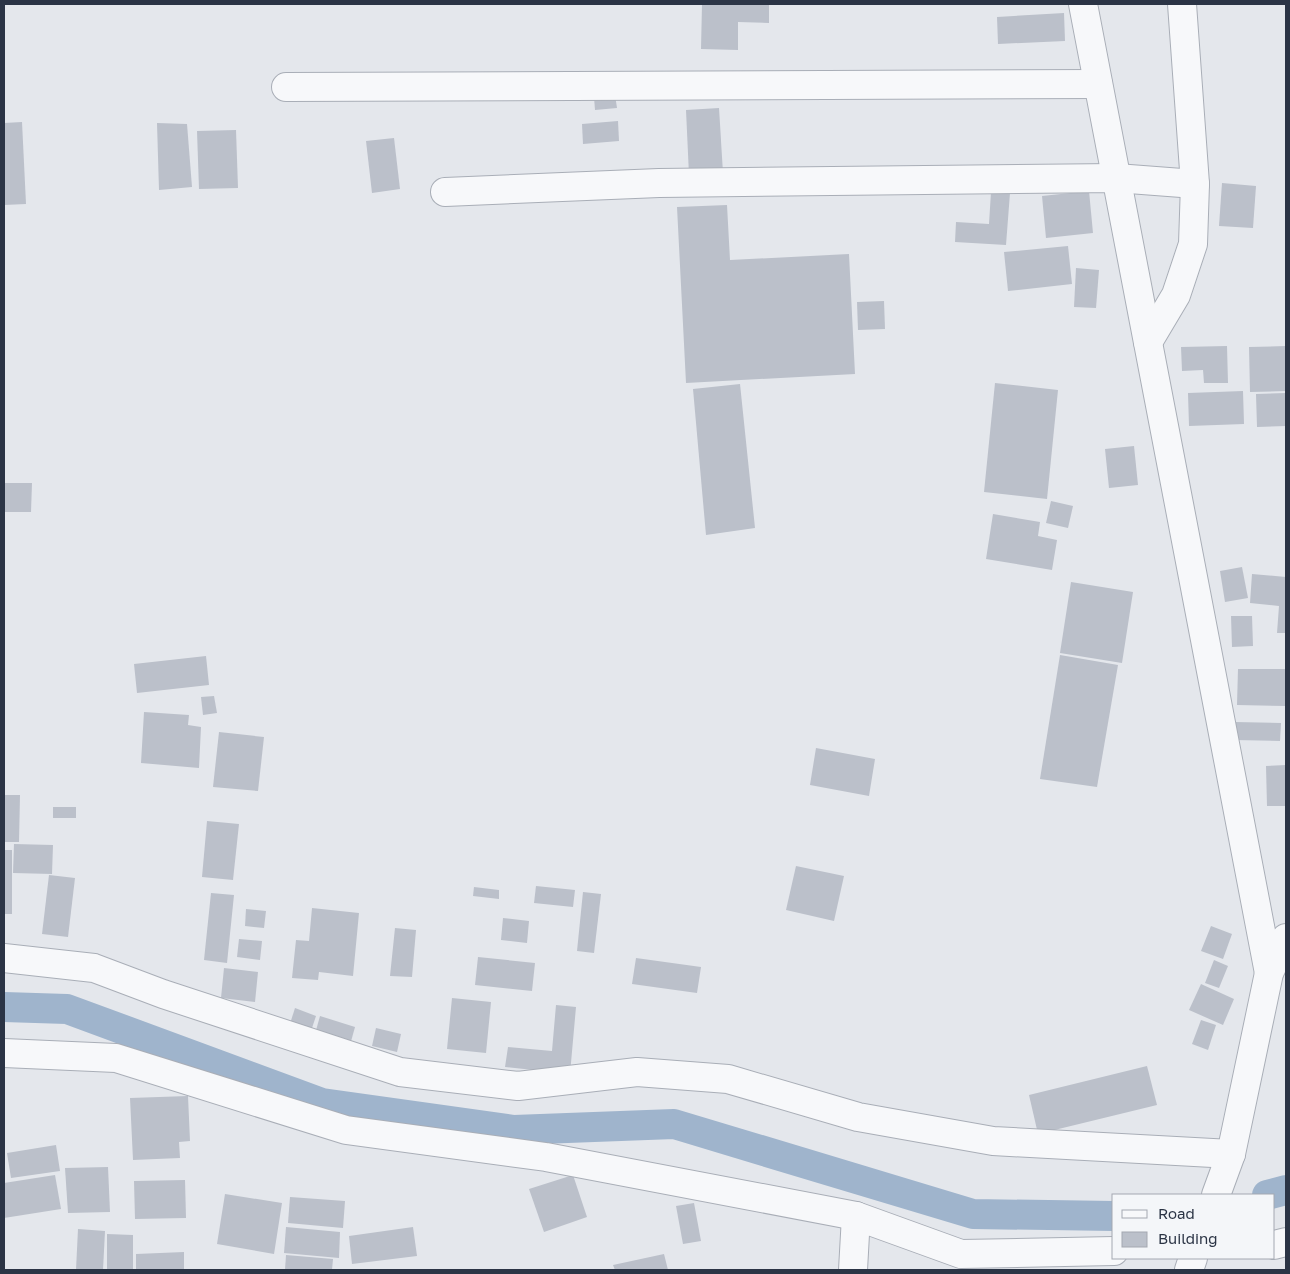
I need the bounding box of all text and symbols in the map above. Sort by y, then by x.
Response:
legend [1112,1194,1275,1259]
text: Road [1158,1204,1195,1222]
text: Building [1158,1229,1218,1247]

